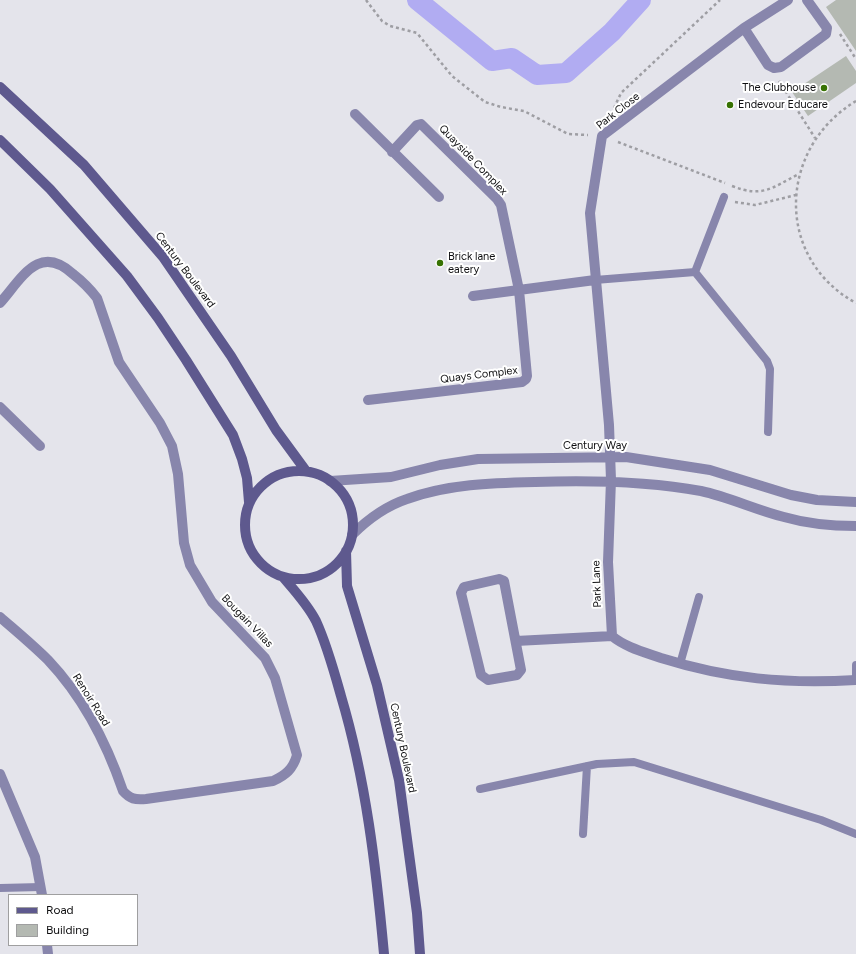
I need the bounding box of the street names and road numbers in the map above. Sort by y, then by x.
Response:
street label: Park Close [594,90,642,132]
street label: Quayside Complex [436,122,510,198]
street label: Century Boulevard [152,230,218,310]
street label: Quays Complex [440,364,518,386]
street label: Century Way [563,439,627,453]
street label: Park Lane [590,560,604,608]
street label: Bougain Villas [218,592,276,650]
street label: Renoir Road [70,671,112,729]
street label: Century Boulevard [387,702,419,794]

